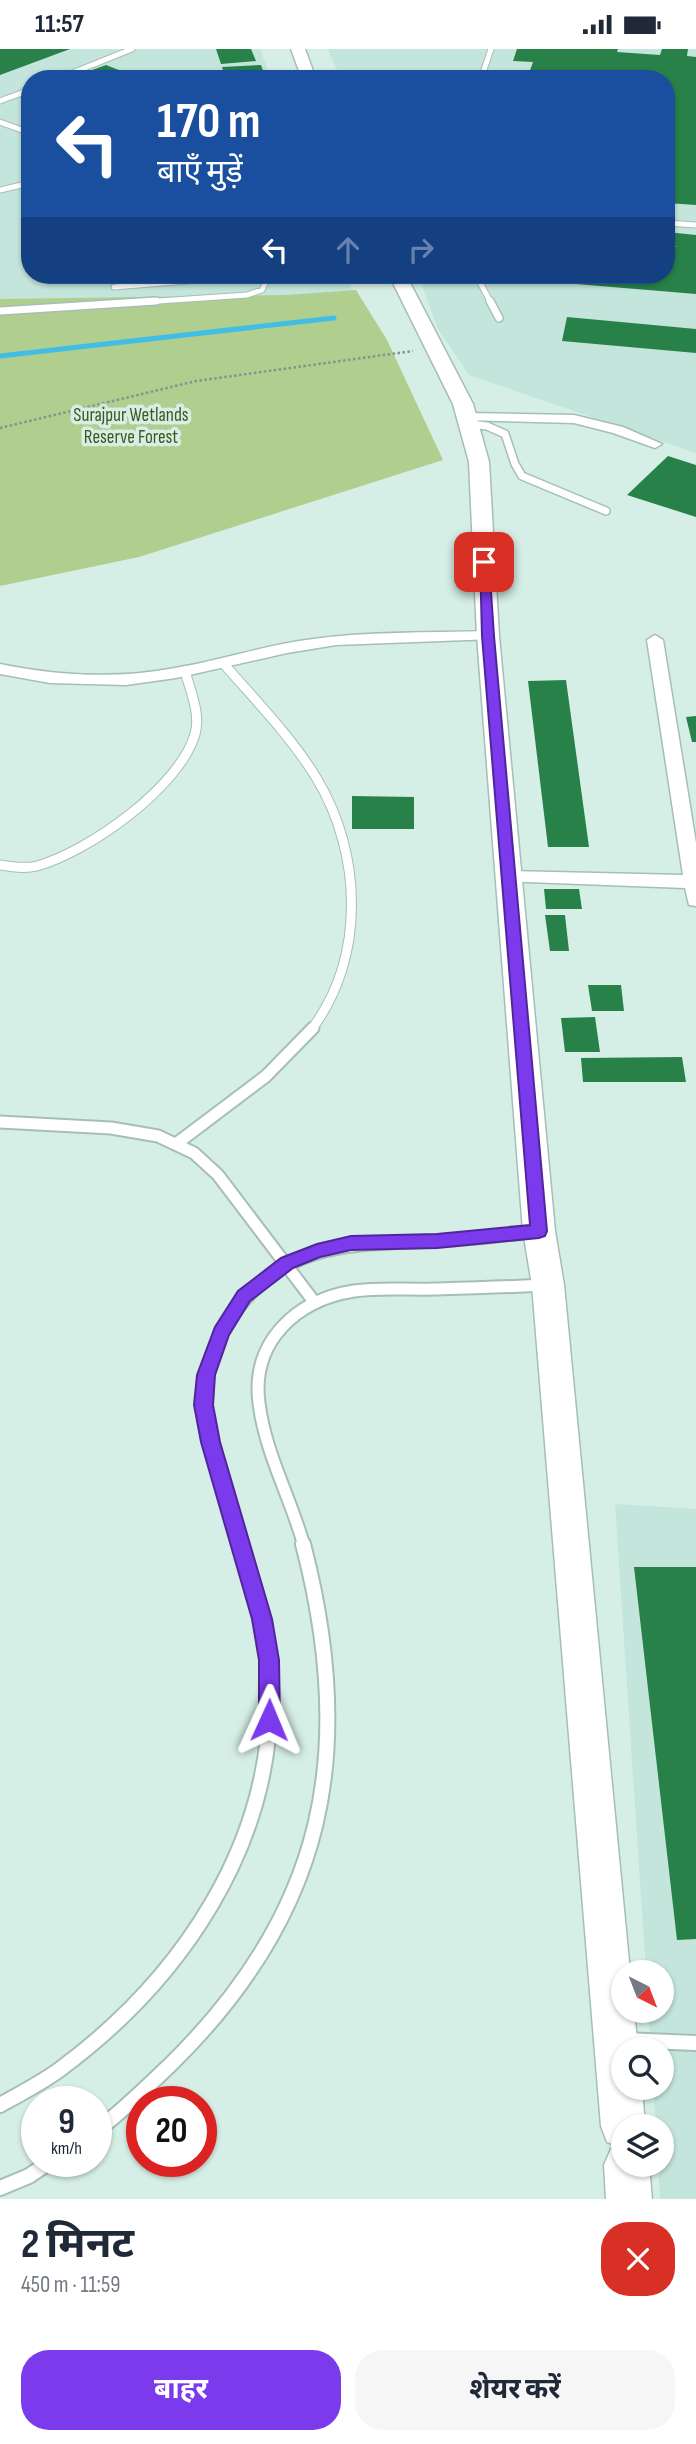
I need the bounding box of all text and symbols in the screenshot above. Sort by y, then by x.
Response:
text: 11:57 [35,9,84,40]
text: 170 m [157,93,261,152]
icon: left [42,98,133,189]
text: बाएँ मुड़ें [157,153,243,192]
icon: left [256,231,294,269]
icon: ahead [329,231,367,269]
icon: right [402,231,440,269]
park label: Surajpur Wetlands Reserve Forest [73,404,189,449]
pin [454,532,514,592]
icon: arrive [465,543,503,581]
position arrow [232,1683,306,1757]
north arrow [611,1960,674,2023]
map controls [611,1960,674,2177]
button: search [611,2037,674,2100]
speed limit sign: 20 [126,2086,217,2177]
text: 9 [58,2101,75,2144]
button: layers [611,2114,674,2177]
text: km/h [51,2138,82,2159]
text: 2 मिनट [21,2219,134,2270]
button: close [601,2222,675,2296]
text: 450 m · 11:59 [21,2271,120,2299]
button: बाहर [21,2350,341,2430]
button: शेयर करें [355,2350,675,2430]

